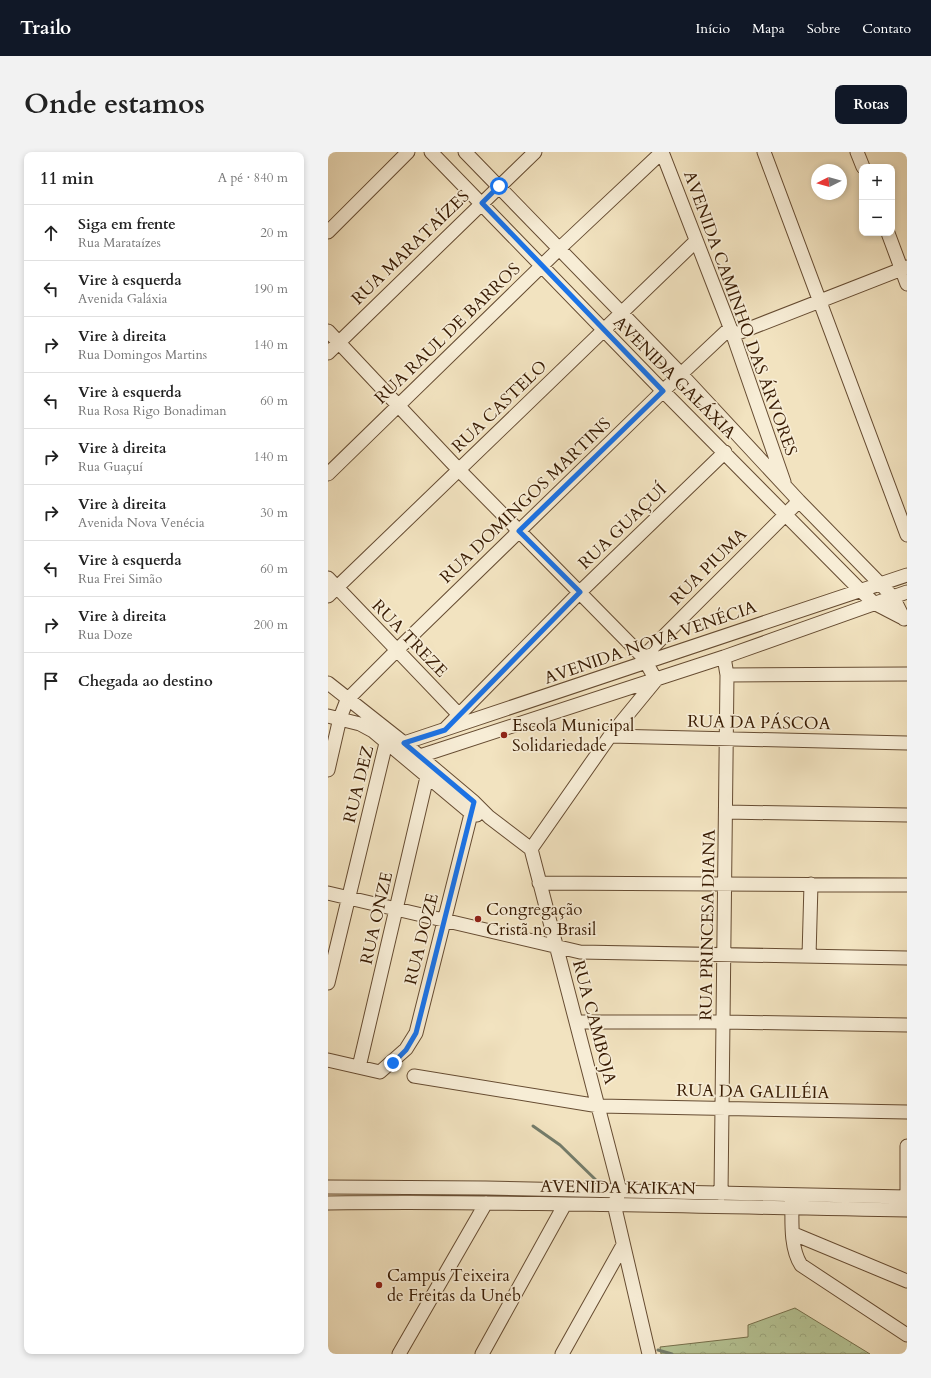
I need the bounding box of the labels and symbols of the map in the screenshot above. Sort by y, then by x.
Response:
north arrow [811,164,847,200]
street label: AVENIDA CAMINHO DAS ÁRVORES [678,168,803,459]
route start [490,177,508,195]
street label: RUA MARATAÍZES [346,185,474,310]
street label: RUA RAUL DE BARROS [370,258,525,409]
street label: AVENIDA GALÁXIA [608,311,742,444]
street label: RUA CASTELO [447,355,552,458]
street label: RUA DOMINGOS MARTINS [435,412,616,588]
street label: RUA GUAÇUÍ [573,478,672,574]
street label: RUA PIUMA [665,522,753,610]
street label: RUA TREZE [367,595,453,682]
street label: AVENIDA NOVA VENÉCIA [541,595,760,690]
street label: RUA DA PÁSCOA [687,710,832,735]
place label: Escola Municipal Solidariedade [512,714,635,757]
marker: Escola Municipal Solidariedade [499,730,509,740]
street label: RUA DEZ [338,743,379,825]
street label: RUA PRINCESA DIANA [694,828,721,1021]
street label: RUA ONZE [355,870,398,967]
street label: RUA DOZE [399,891,444,987]
place label: Congregação Cristã no Brasil [486,898,597,941]
marker: Congregação Cristã no Brasil [473,914,483,924]
street label: RUA CAMBOJA [567,958,622,1088]
route end [384,1054,402,1072]
street label: RUA DA GALILÉIA [676,1079,831,1104]
street label: AVENIDA KAIKAN [540,1175,696,1200]
place label: Campus Teixeira de Freitas da Uneb [387,1264,521,1307]
marker: Campus Teixeira de Freitas da Uneb [374,1280,384,1290]

